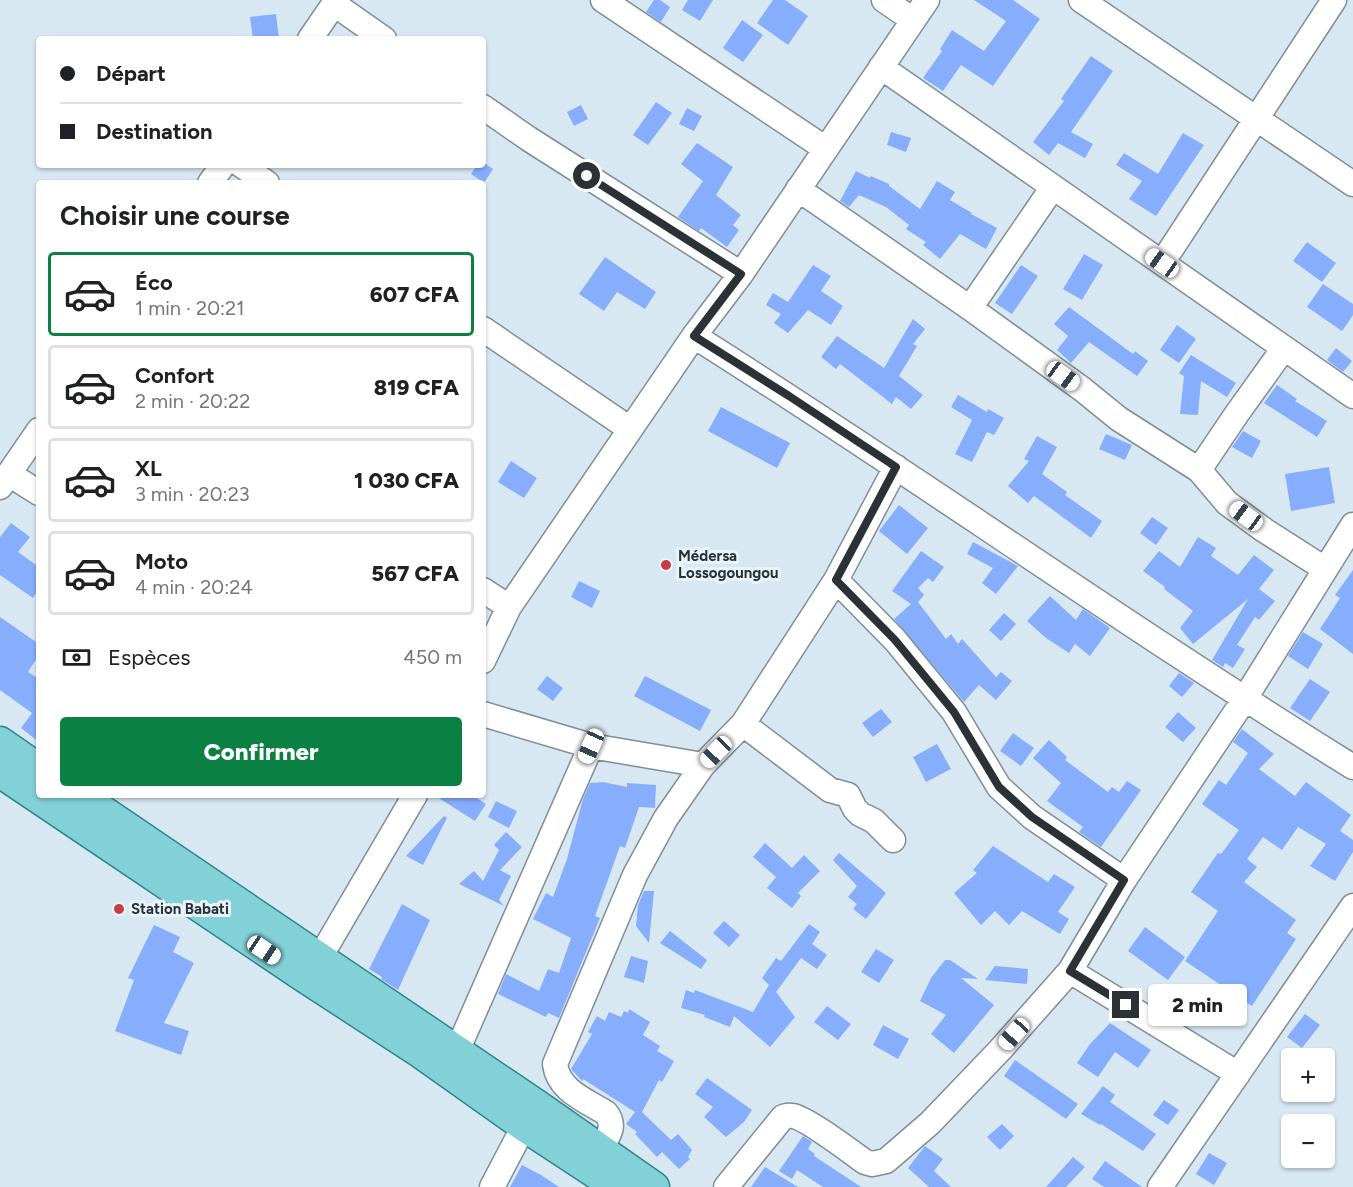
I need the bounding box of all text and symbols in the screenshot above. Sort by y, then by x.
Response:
text: Départ [96,60,166,87]
text: Destination [96,118,213,145]
route start [573,162,600,189]
text: Choisir une course [60,199,290,232]
car [1142,245,1182,281]
icon: car [63,267,117,321]
text: Éco [135,269,173,296]
text: 607 CFA [370,281,459,308]
text: 1 min · 20:21 [135,296,244,320]
car [1043,358,1083,394]
icon: car [63,360,117,414]
text: Confort [135,362,215,389]
text: 819 CFA [374,374,459,401]
text: 2 min · 20:22 [135,389,250,413]
icon: car [63,453,117,507]
text: XL [135,455,162,482]
text: 1 030 CFA [354,467,459,494]
text: 3 min · 20:23 [135,482,250,506]
car [1226,498,1266,534]
icon: car [63,546,117,600]
place label: Médersa Lossogoungou [678,547,778,582]
text: Moto [135,548,188,575]
marker: Médersa Lossogoungou [659,558,673,572]
text: 567 CFA [371,560,459,587]
text: 4 min · 20:24 [135,575,253,599]
icon: cash [60,641,93,674]
text: Espèces [108,644,190,671]
text: 450 m [403,645,462,669]
button: Confirmer [60,717,462,786]
car [575,726,607,766]
car [697,733,735,771]
place label: Station Babati [131,900,229,918]
marker: Station Babati [112,902,126,916]
car [244,932,284,968]
callout: 2 min [1147,984,1246,1026]
route end [1112,991,1139,1018]
text: 2 min [1172,993,1223,1017]
car [995,1015,1033,1053]
map controls [1281,1048,1335,1168]
button: + [1281,1048,1335,1102]
button: − [1281,1114,1335,1168]

